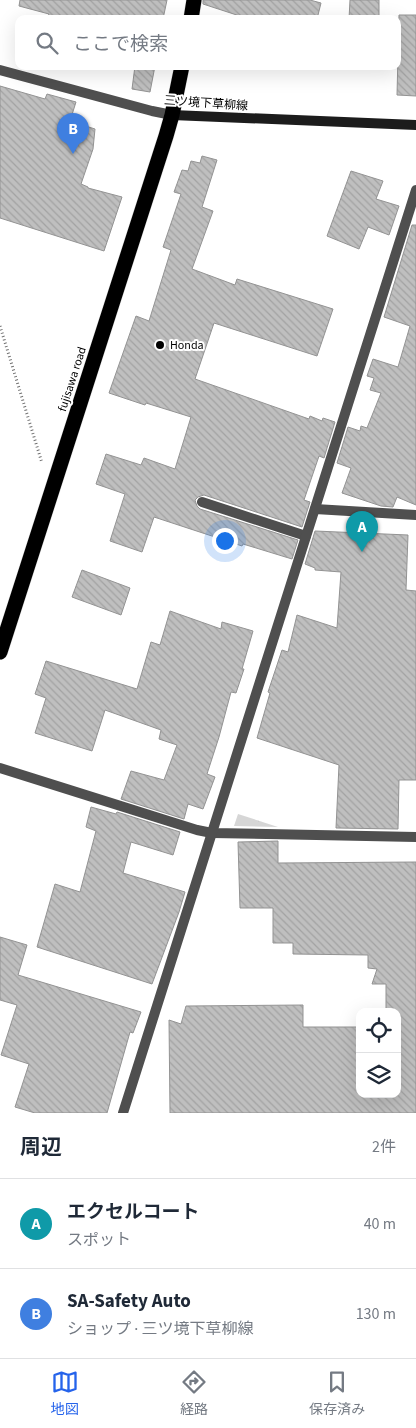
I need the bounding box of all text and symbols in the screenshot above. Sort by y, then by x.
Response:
search box [15,15,401,70]
icon: search [33,29,61,57]
text: ここで検索 [73,31,168,58]
street label: 三ツ境下草柳線 [163,92,248,115]
pin: B [57,113,89,154]
place label: Honda [170,337,204,354]
marker: Honda [154,339,166,351]
street label: fujisawa road [54,345,91,414]
pin: A [346,511,378,552]
your location [212,528,238,554]
map controls [356,1008,401,1098]
button: locate [356,1008,401,1053]
button: layers [356,1053,401,1098]
text: 周辺 [20,1132,62,1162]
text: 2件 [372,1136,396,1158]
text: エクセルコート [67,1199,200,1226]
text: A [31,1213,41,1235]
text: 40 m [364,1213,396,1235]
text: スポット [67,1229,131,1251]
text: SA-Safety Auto [67,1288,191,1315]
text: B [31,1303,41,1325]
text: 130 m [356,1303,396,1325]
text: ショップ · 三ツ境下草柳線 [67,1318,253,1340]
tab: 地図 [51,1368,79,1420]
tab: 経路 [180,1368,208,1420]
tab: 保存済み [309,1368,365,1420]

